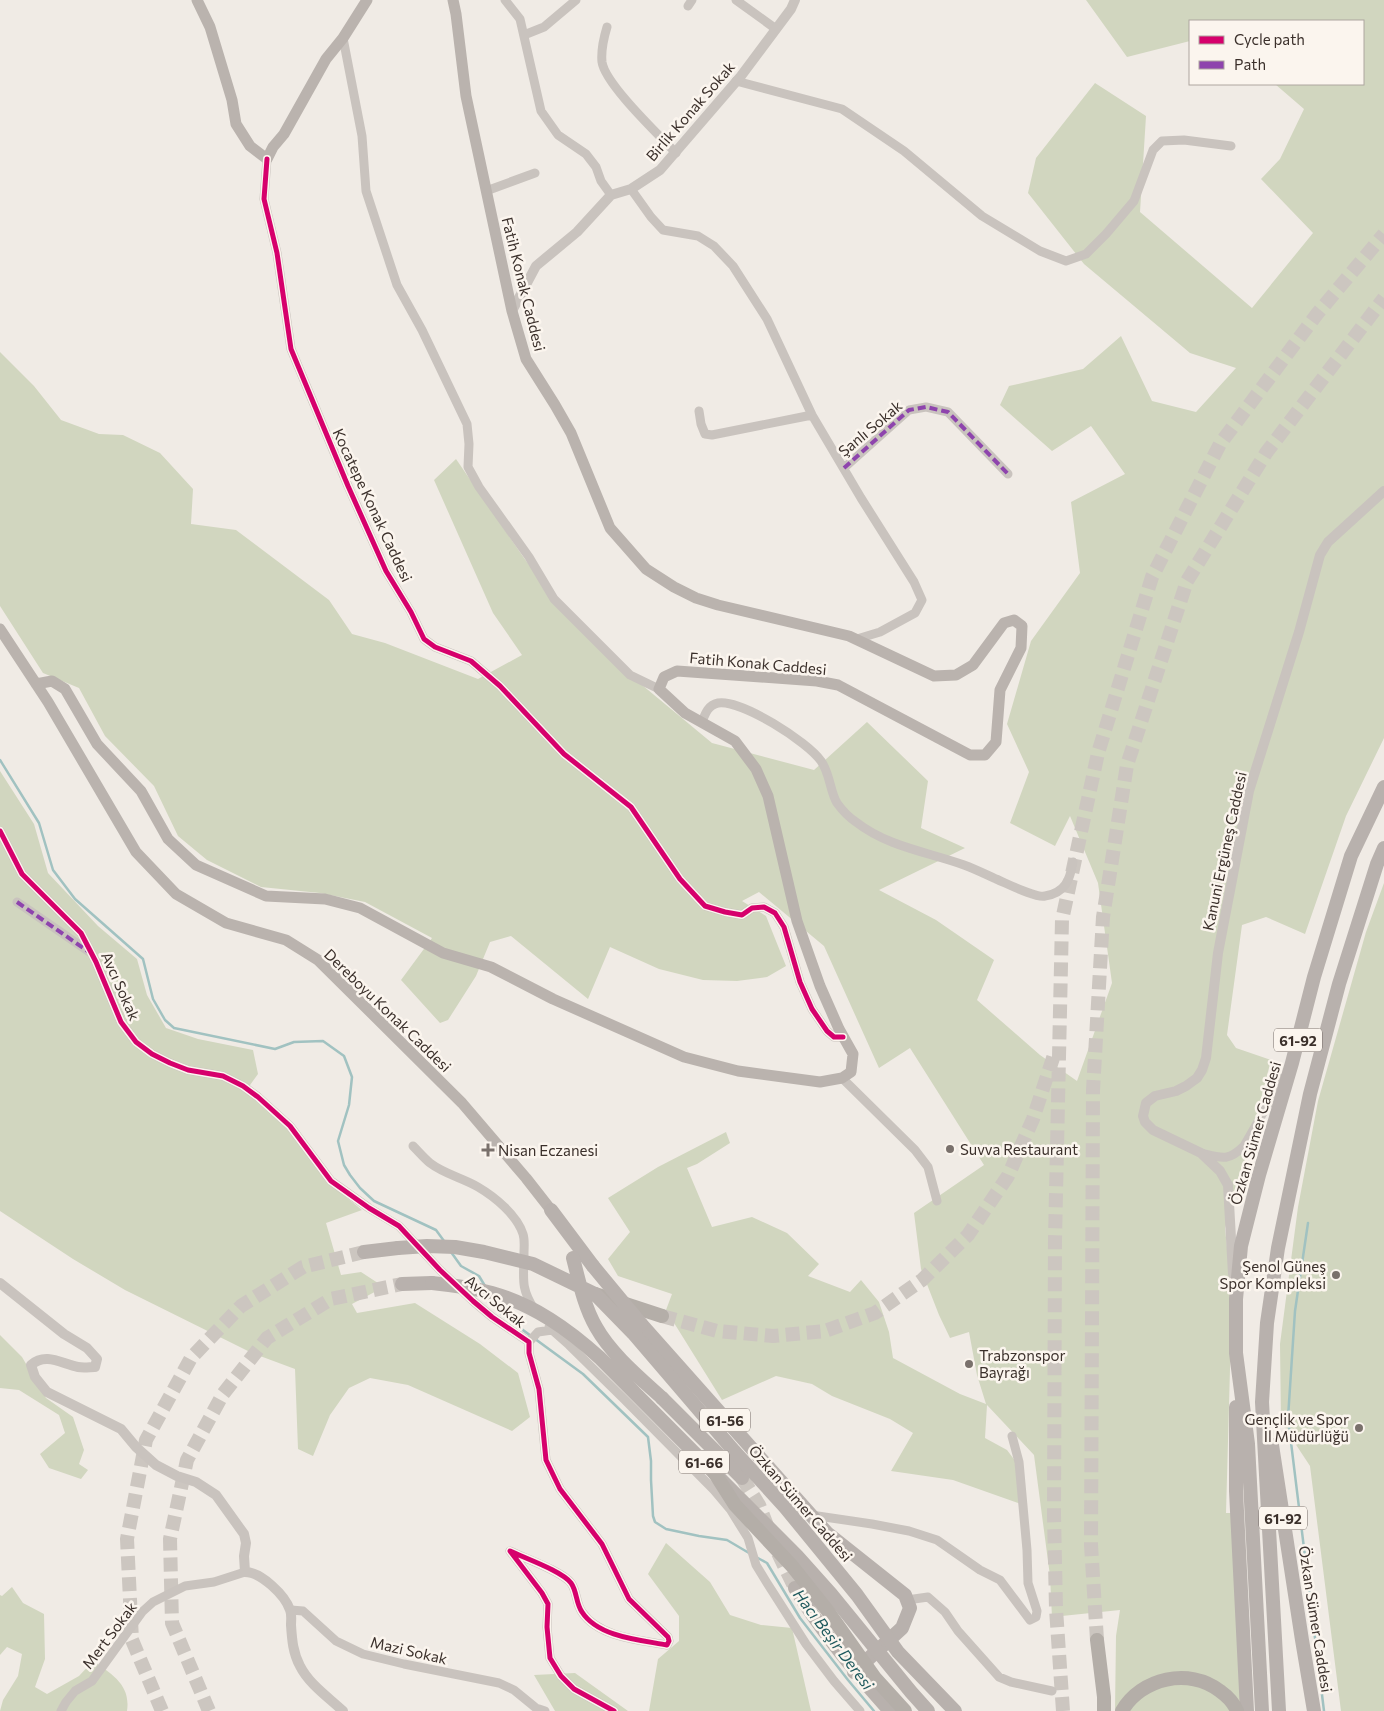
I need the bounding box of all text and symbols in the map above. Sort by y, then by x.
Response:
legend [1189,20,1364,85]
text: Cycle path [1234,30,1305,48]
text: Path [1234,55,1266,73]
street label: Birlik Konak Sokak [642,58,738,164]
street label: Fatih Konak Caddesi [499,215,549,353]
street label: Şanlı Sokak [834,396,906,460]
street label: Kocatepe Konak Caddesi [329,425,417,585]
street label: Fatih Konak Caddesi [689,648,827,678]
street label: Kanuni Ergüneş Caddesi [1198,770,1250,932]
street label: Dereboyu Konak Caddesi [321,945,455,1075]
street label: Avcı Sokak [98,949,144,1023]
road number: 61-92 [1274,1028,1322,1052]
street label: Özkan Sümer Caddesi [1226,1059,1284,1207]
place label: Suvva Restaurant [960,1140,1078,1158]
place label: Nisan Eczanesi [498,1141,598,1159]
marker: Suvva Restaurant [944,1143,956,1155]
marker: Nisan Eczanesi [482,1144,494,1156]
place label: Şenol Güneş Spor Kompleksi [1220,1257,1326,1292]
marker: Şenol Güneş Spor Kompleksi [1330,1269,1342,1281]
street label: Avcı Sokak [462,1271,530,1331]
place label: Trabzonspor Bayrağı [979,1346,1066,1381]
marker: Trabzonspor Bayrağı [963,1358,975,1370]
road number: 61-56 [700,1408,750,1432]
place label: Gençlik ve Spor İl Müdürlüğü [1245,1410,1349,1445]
marker: Gençlik ve Spor İl Müdürlüğü [1353,1422,1365,1434]
street label: Özkan Sümer Caddesi [746,1441,856,1565]
road number: 61-66 [679,1450,729,1474]
road number: 61-92 [1259,1506,1307,1530]
street label: Özkan Sümer Caddesi [1296,1544,1336,1694]
water label: Hacı Beşir Deresi [790,1585,879,1694]
street label: Mert Sokak [78,1598,140,1672]
street label: Mazi Sokak [369,1632,449,1668]

